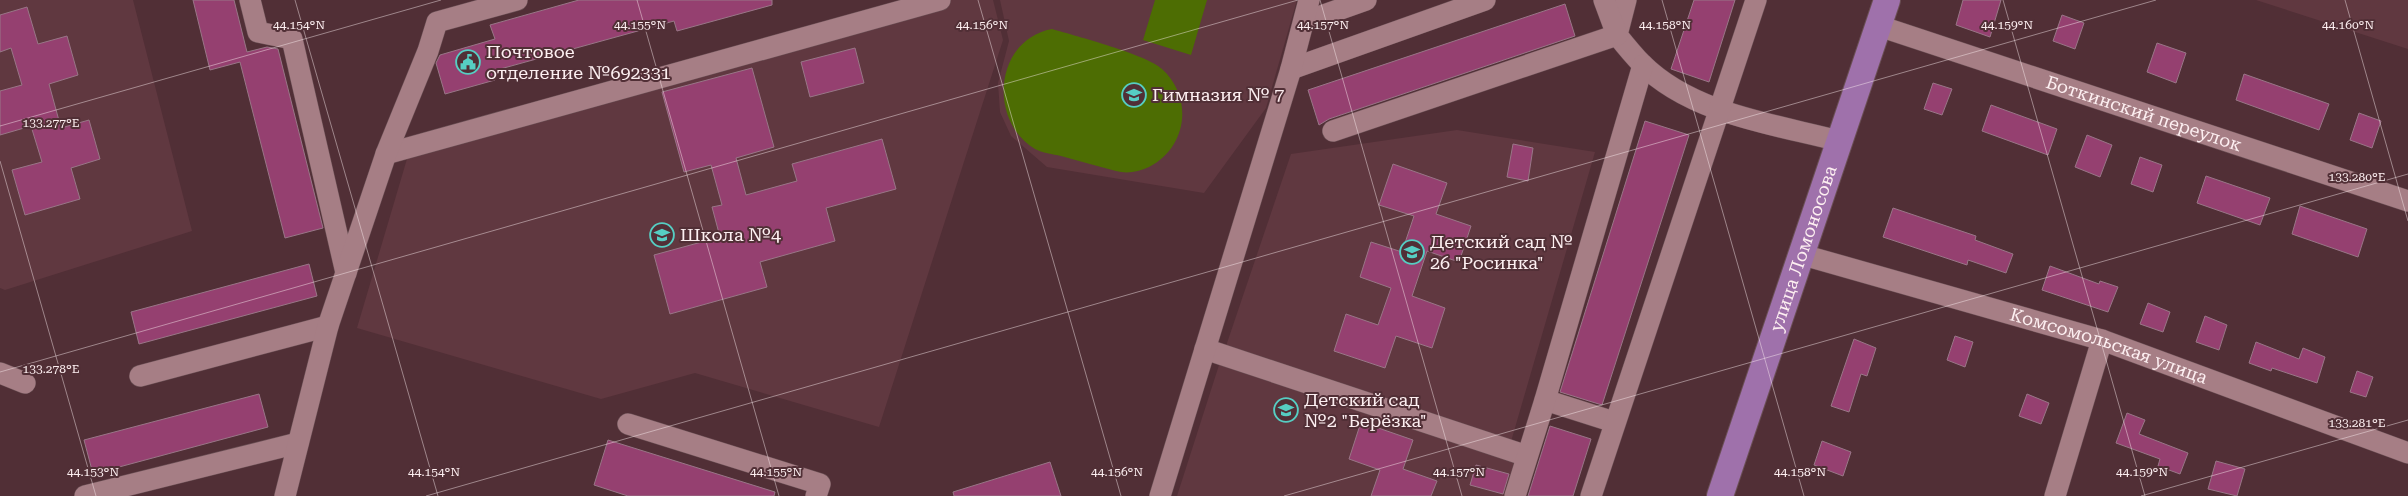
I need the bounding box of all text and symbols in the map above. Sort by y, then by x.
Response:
text: 44.154°N [273,18,325,32]
text: 44.155°N [614,18,666,32]
text: 44.156°N [956,18,1008,32]
text: 44.157°N [1297,18,1349,32]
text: 44.158°N [1639,18,1691,32]
text: 44.159°N [1981,18,2033,32]
text: 44.160°N [2322,18,2374,32]
place label: Почтовое отделение №692331 [486,41,671,83]
public building icon: Почтовое отделение №692331 [455,49,481,75]
street label: Боткинский переулок [2043,71,2245,155]
school or university icon: Гимназия № 7 [1121,82,1147,108]
place label: Гимназия № 7 [1152,84,1284,105]
text: 133.277°E [23,116,79,130]
street label: улица Ломоносова [1765,162,1841,334]
text: 133.280°E [2329,170,2385,184]
school or university icon: Школа №4 [649,222,675,248]
place label: Школа №4 [680,224,781,245]
place label: Детский сад № 26 "Росинка" [1430,231,1573,273]
school or university icon: Детский сад № 26 "Росинка" [1399,239,1425,265]
street label: Комсомольская улица [2008,303,2211,388]
text: 133.278°E [23,362,79,376]
place label: Детский сад №2 "Берёзка" [1304,389,1427,431]
school or university icon: Детский сад №2 "Берёзка" [1273,397,1299,423]
text: 133.281°E [2329,416,2385,430]
text: 44.153°N [67,465,119,479]
text: 44.154°N [408,465,460,479]
text: 44.155°N [750,465,802,479]
text: 44.156°N [1091,465,1143,479]
text: 44.157°N [1433,465,1485,479]
text: 44.158°N [1774,465,1826,479]
text: 44.159°N [2116,465,2168,479]

